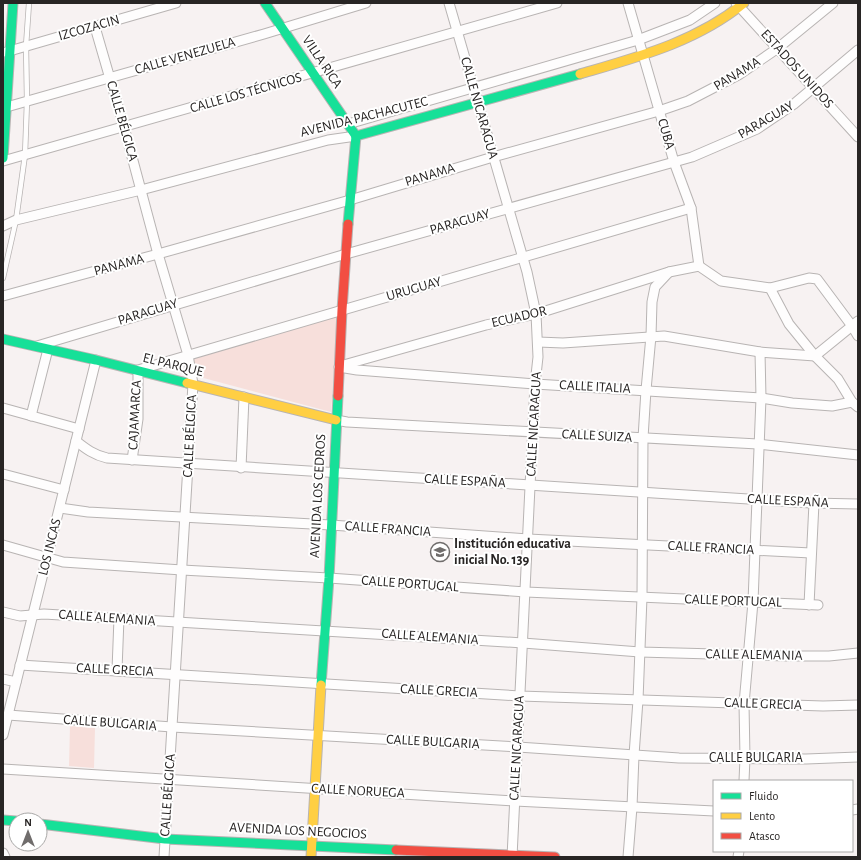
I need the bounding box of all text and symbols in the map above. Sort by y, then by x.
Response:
street label: IZCOZACIN [57,13,121,43]
street label: ESTADOS UNIDOS [758,27,836,111]
street label: VILLA RICA [299,33,345,91]
street label: CALLE VENEZUELA [133,35,237,77]
street label: CALLE NICARAGUA [458,55,500,161]
street label: PANAMA [711,55,763,93]
street label: CALLE LOS TÉCNICOS [188,67,304,116]
street label: CALLE BÉLGICA [104,78,143,163]
street label: AVENIDA PACHACUTEC [299,94,429,140]
street label: PARAGUAY [736,98,797,142]
street label: CUBA [655,117,677,151]
street label: PANAMA [403,161,457,189]
street label: PARAGUAY [428,207,492,237]
street label: PANAMA [92,252,146,278]
street label: URUGUAY [385,274,444,304]
street label: PARAGUAY [116,296,180,328]
street label: ECUADOR [490,304,548,330]
street label: EL PARQUE [141,351,205,379]
street label: CALLE NICARAGUA [524,371,544,477]
street label: CALLE ITALIA [559,378,631,396]
street label: CAJAMARCA [126,380,144,450]
street label: CALLE BÉLGICA [178,394,199,478]
street label: CALLE SUIZA [561,427,633,445]
street label: AVENIDA LOS CEDROS [308,434,328,558]
street label: CALLE ESPAÑA [424,470,506,490]
street label: CALLE ESPAÑA [747,490,829,510]
street label: LOS INCAS [36,517,64,577]
street label: CALLE FRANCIA [344,519,432,539]
place label: Institución educativa inicial No. 139 [454,537,571,567]
street label: CALLE FRANCIA [667,539,755,557]
school or university icon: Institución educativa inicial No. 139 [429,541,451,563]
street label: CALLE PORTUGAL [361,574,459,594]
street label: CALLE PORTUGAL [684,592,782,610]
street label: CALLE ALEMANIA [58,608,156,628]
street label: CALLE ALEMANIA [381,627,479,647]
street label: CALLE ALEMANIA [705,647,803,663]
street label: CALLE GRECIA [76,661,154,679]
street label: CALLE GRECIA [400,682,478,700]
street label: CALLE NICARAGUA [507,695,527,801]
street label: CALLE GRECIA [724,696,802,712]
street label: CALLE BULGARIA [63,713,157,733]
street label: CALLE BULGARIA [386,733,480,751]
street label: CALLE BULGARIA [709,751,803,765]
street label: CALLE BÉLGICA [155,753,178,837]
legend [713,780,853,852]
street label: CALLE NORUEGA [311,782,405,800]
text: Fluido [749,790,778,802]
text: Lento [749,810,775,822]
north arrow [8,812,48,852]
text: N [24,817,32,828]
street label: AVENIDA LOS NEGOCIOS [229,820,367,842]
text: Atasco [749,830,780,842]

